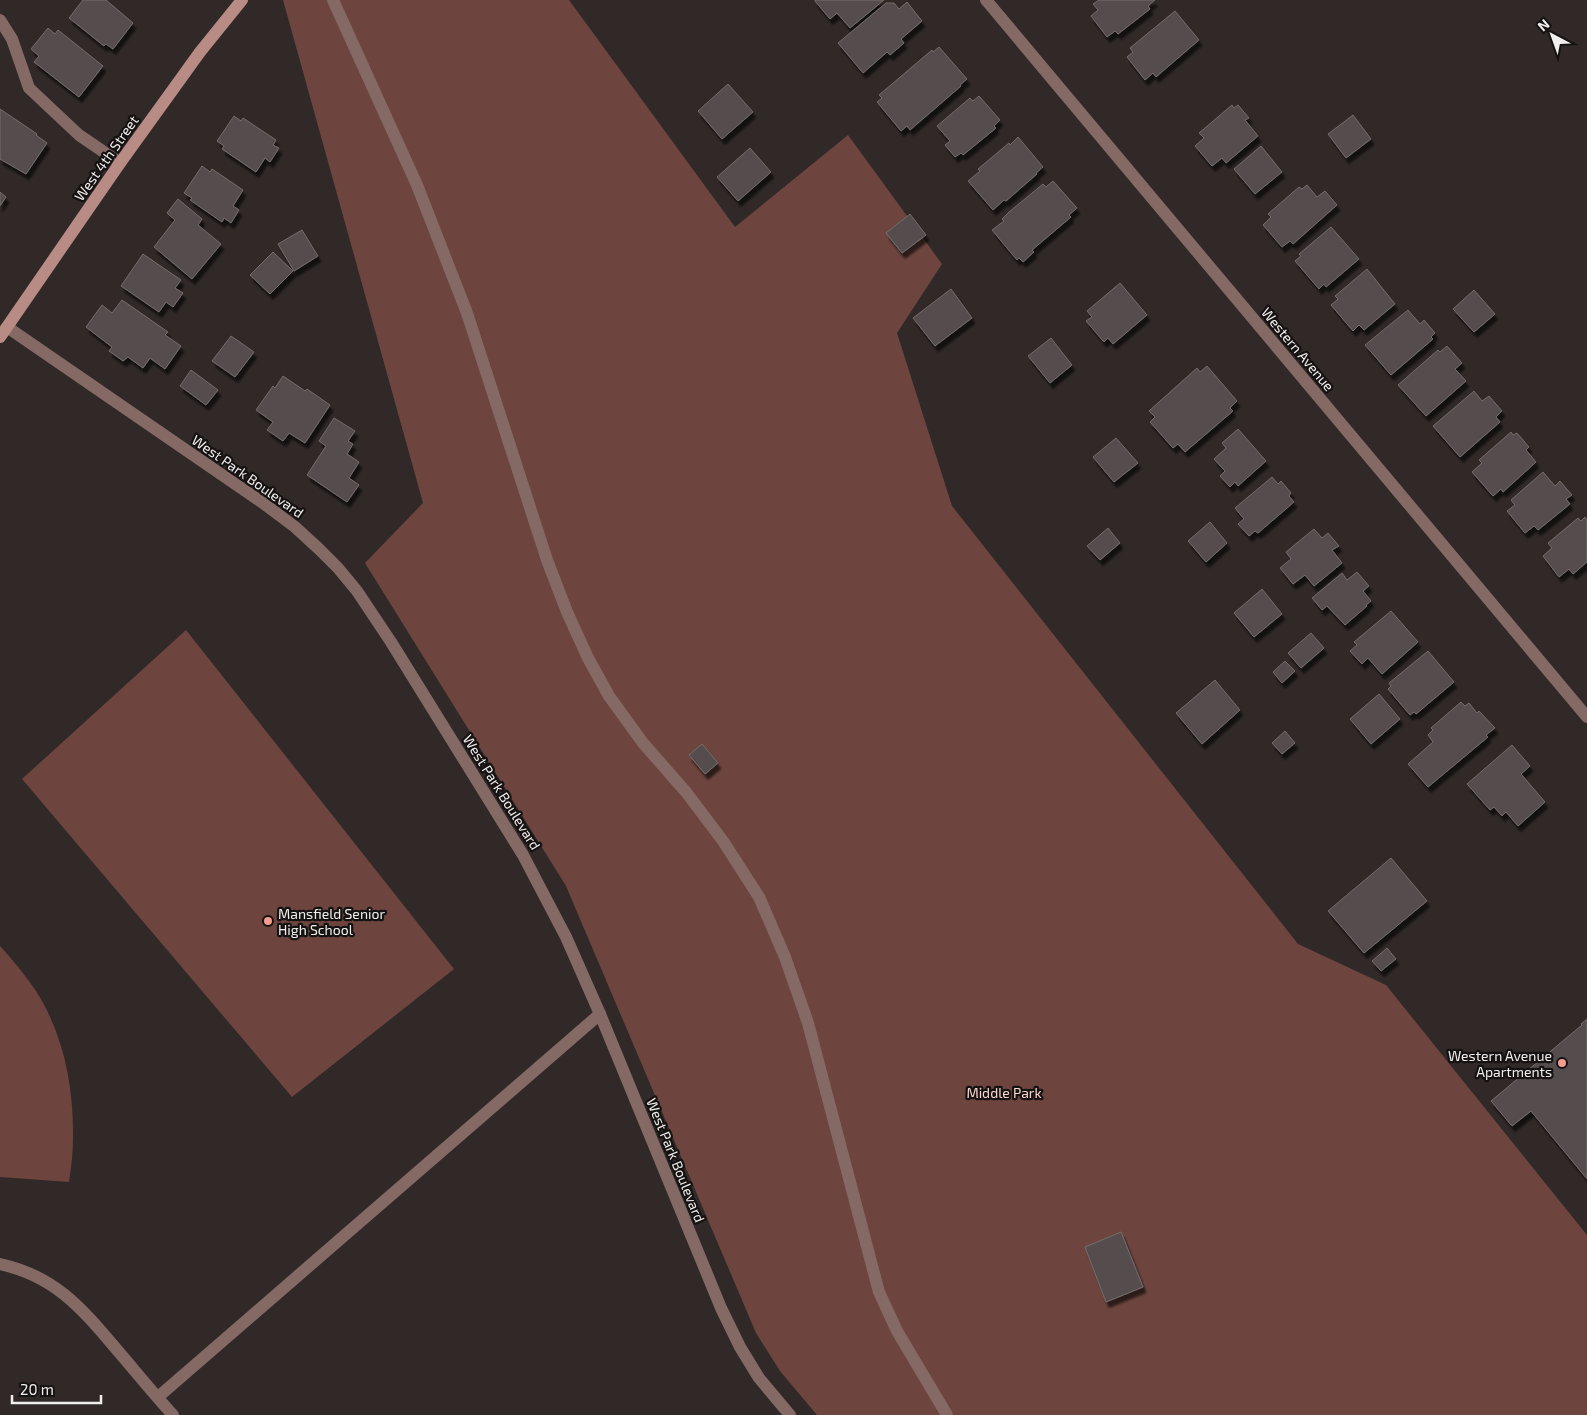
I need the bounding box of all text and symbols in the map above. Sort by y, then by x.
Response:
north arrow [1527,10,1577,60]
text: N [1534,15,1553,35]
street label: West 4th Street [70,112,142,204]
street label: Western Avenue [1258,304,1338,394]
street label: West Park Boulevard [189,431,307,521]
street label: West Park Boulevard [460,731,544,853]
place label: Mansfield Senior High School [278,905,385,938]
marker: Mansfield Senior High School [262,915,274,927]
place label: Western Avenue Apartments [1448,1047,1552,1080]
marker: Western Avenue Apartments [1556,1057,1568,1069]
park label: Middle Park [966,1084,1042,1101]
street label: West Park Boulevard [643,1095,709,1225]
scale bar [12,1372,101,1404]
text: 20 m [20,1380,54,1398]

